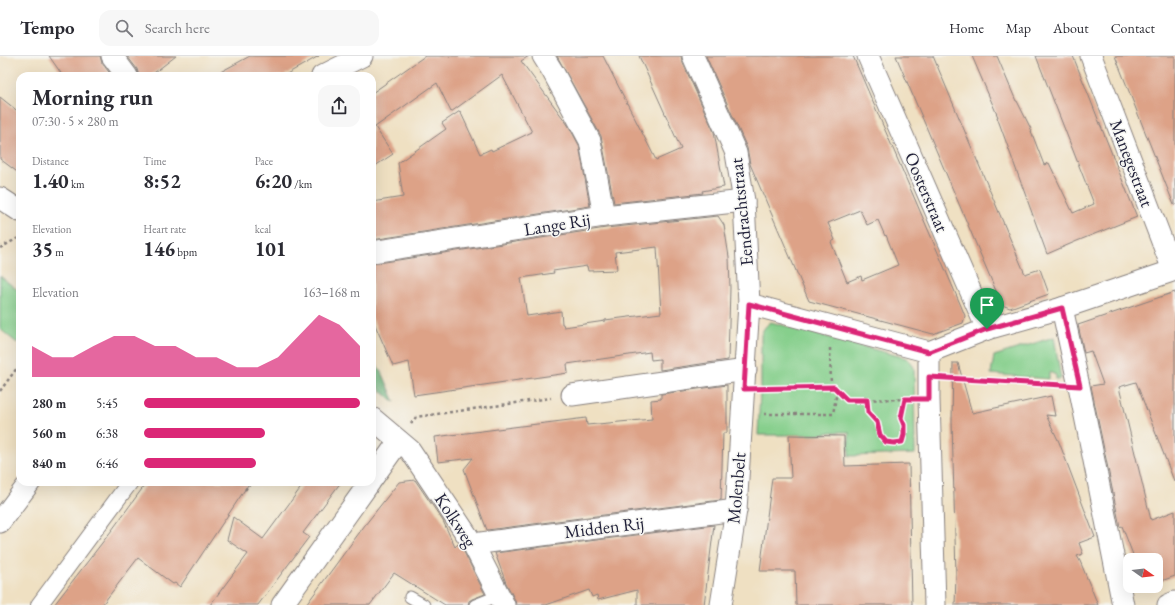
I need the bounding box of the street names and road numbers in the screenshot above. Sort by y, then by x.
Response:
street label: Manegestraat [1105,116,1159,210]
street label: Oosterstraat [900,149,954,236]
street label: Eendrachtstraat [724,157,758,267]
street label: Lange Rij [522,207,592,241]
street label: Molenbelt [721,451,751,525]
street label: Kolkweg [430,488,482,552]
street label: Midden Rij [563,511,645,543]

